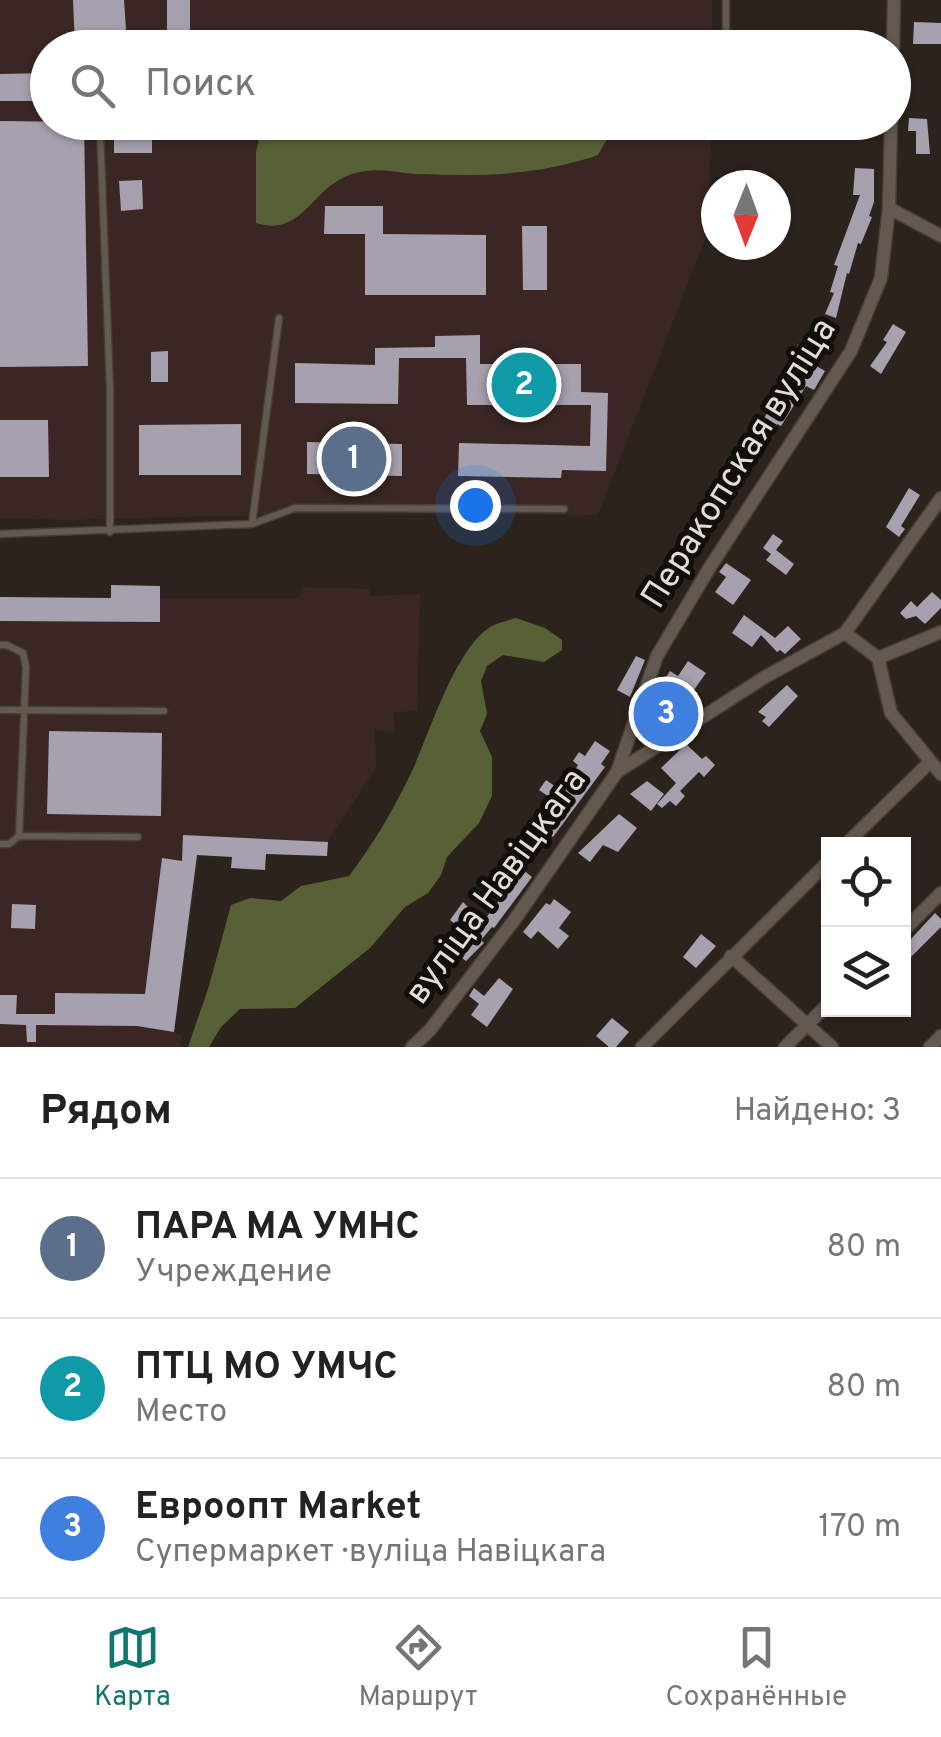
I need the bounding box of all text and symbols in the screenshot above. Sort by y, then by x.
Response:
search box [30,30,911,140]
icon: search [65,58,120,113]
text: Поиск [145,61,256,110]
north arrow [701,170,791,260]
street label: Перакопская вуліца [633,311,847,617]
pin: 2 [492,348,556,422]
pin: 1 [322,422,386,496]
your location [450,480,501,531]
pin: 3 [634,676,698,752]
street label: вуліца Навіцкага [397,760,597,1014]
map controls [821,837,911,1017]
button: locate [821,837,911,927]
button: layers [821,927,911,1017]
text: Рядом [40,1086,172,1139]
text: Найдено: 3 [734,1092,901,1132]
text: ПАРА МА УМНС [135,1204,419,1253]
text: 1 [66,1228,79,1268]
text: 80 m [827,1228,901,1268]
text: Учреждение [135,1253,332,1293]
text: ПТЦ МО УМЧС [135,1344,398,1393]
text: 2 [63,1368,82,1408]
text: 80 m [827,1368,901,1408]
text: Место [135,1393,227,1433]
text: Евроопт Market [135,1484,421,1533]
text: 3 [63,1508,82,1548]
text: 170 m [818,1508,901,1548]
text: Супермаркет · вуліца Навіцкага [135,1533,606,1573]
tab: Карта [94,1620,171,1716]
tab: Маршрут [358,1620,478,1716]
tab: Сохранённые [665,1620,847,1716]

